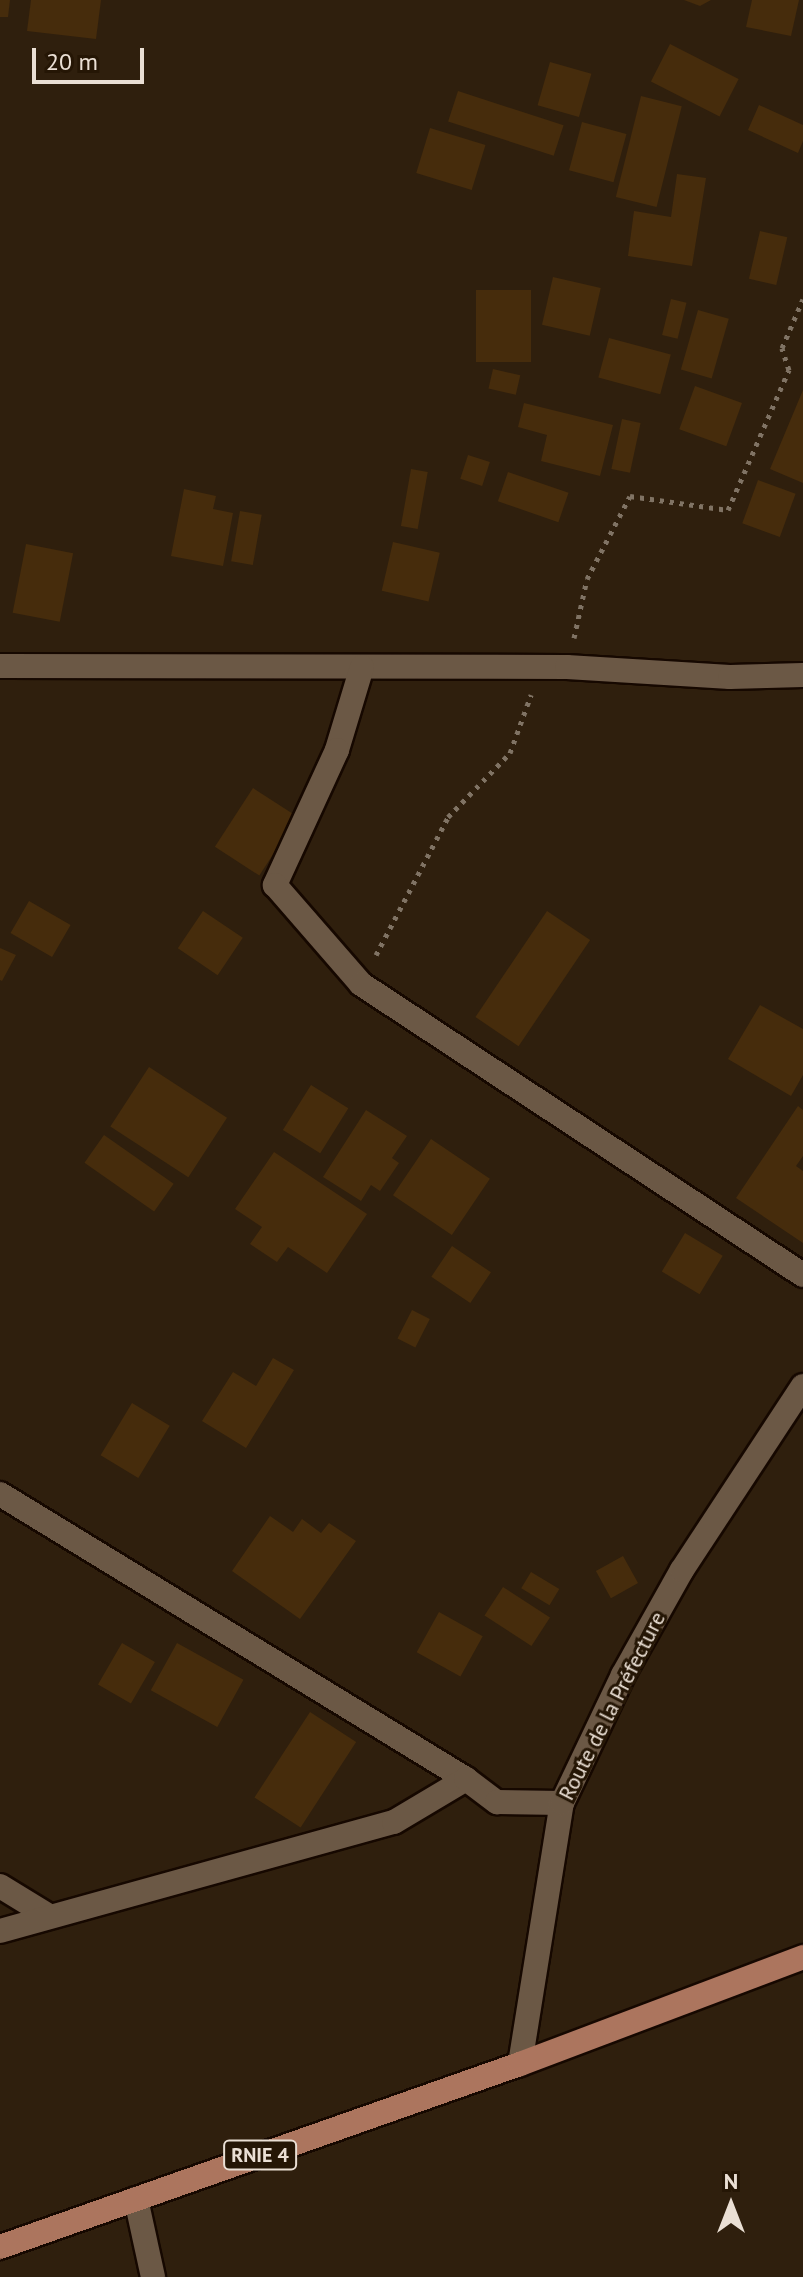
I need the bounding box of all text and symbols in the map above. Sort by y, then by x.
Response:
scale bar [36,32,148,82]
text: 20 m [46,46,98,77]
street label: Route de la Préfecture [553,1607,671,1805]
road number: RNIE 4 [222,2139,298,2171]
north arrow [691,2165,771,2245]
text: N [724,2167,738,2195]

